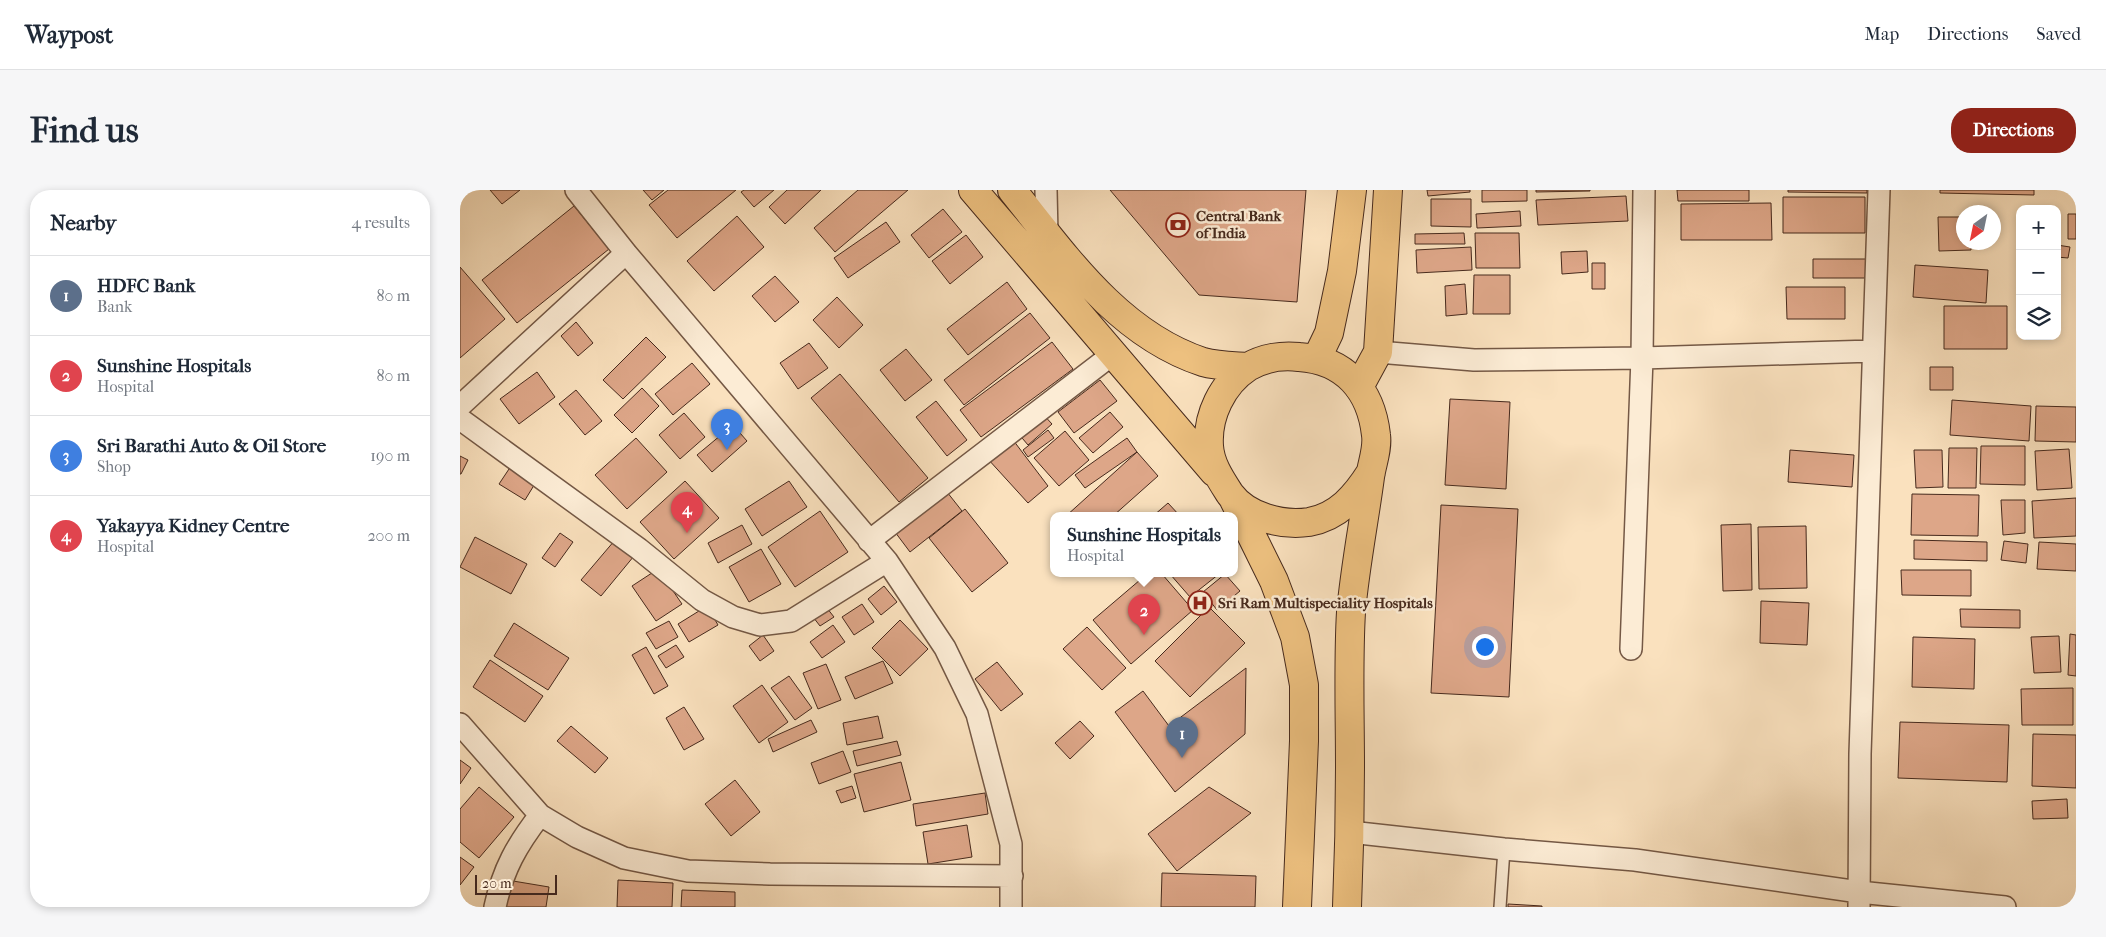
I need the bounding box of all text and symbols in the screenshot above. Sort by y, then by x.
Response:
text: Waypost [25,21,113,49]
text: Map [1865,24,1899,45]
text: Directions [1927,24,2008,45]
text: Saved [2036,24,2081,45]
button: Directions [1951,108,2076,153]
text: Find us [30,110,139,151]
north arrow [1956,205,2001,250]
map controls [2016,205,2061,340]
button: + [2016,205,2061,250]
place label: Central Bank of India [1196,207,1283,242]
text: Nearby [50,211,116,235]
bank icon: Central Bank of India [1165,212,1191,238]
text: 4 results [352,213,410,232]
button: − [2016,250,2061,295]
text: HDFC Bank [97,275,195,297]
text: 1 [63,286,69,305]
text: 80 m [376,286,410,305]
button: layers [2016,295,2061,340]
text: Bank [97,297,132,316]
text: Sunshine Hospitals [97,355,251,377]
text: 2 [62,366,70,385]
text: 80 m [376,366,410,385]
text: Hospital [97,377,154,396]
pin: 3 [711,409,743,450]
text: Sri Barathi Auto & Oil Store [97,435,326,457]
text: 3 [63,446,69,465]
text: 190 m [370,446,410,465]
text: Shop [97,457,131,476]
pin: 4 [671,492,703,533]
popup [1050,512,1238,577]
text: Yakayya Kidney Centre [97,515,289,537]
text: Sunshine Hospitals [1067,524,1221,546]
text: 4 [61,526,71,545]
text: 200 m [367,526,410,545]
text: Hospital [97,537,154,556]
text: Hospital [1067,546,1124,565]
hospital icon: Sri Ram Multispeciality Hospitals [1187,590,1213,616]
pin: 2 [1128,594,1160,635]
place label: Sri Ram Multispeciality Hospitals [1218,594,1433,612]
your location [1472,634,1498,660]
pin: 1 [1166,717,1198,758]
scale bar [475,872,558,895]
text: 20 m [482,875,512,892]

